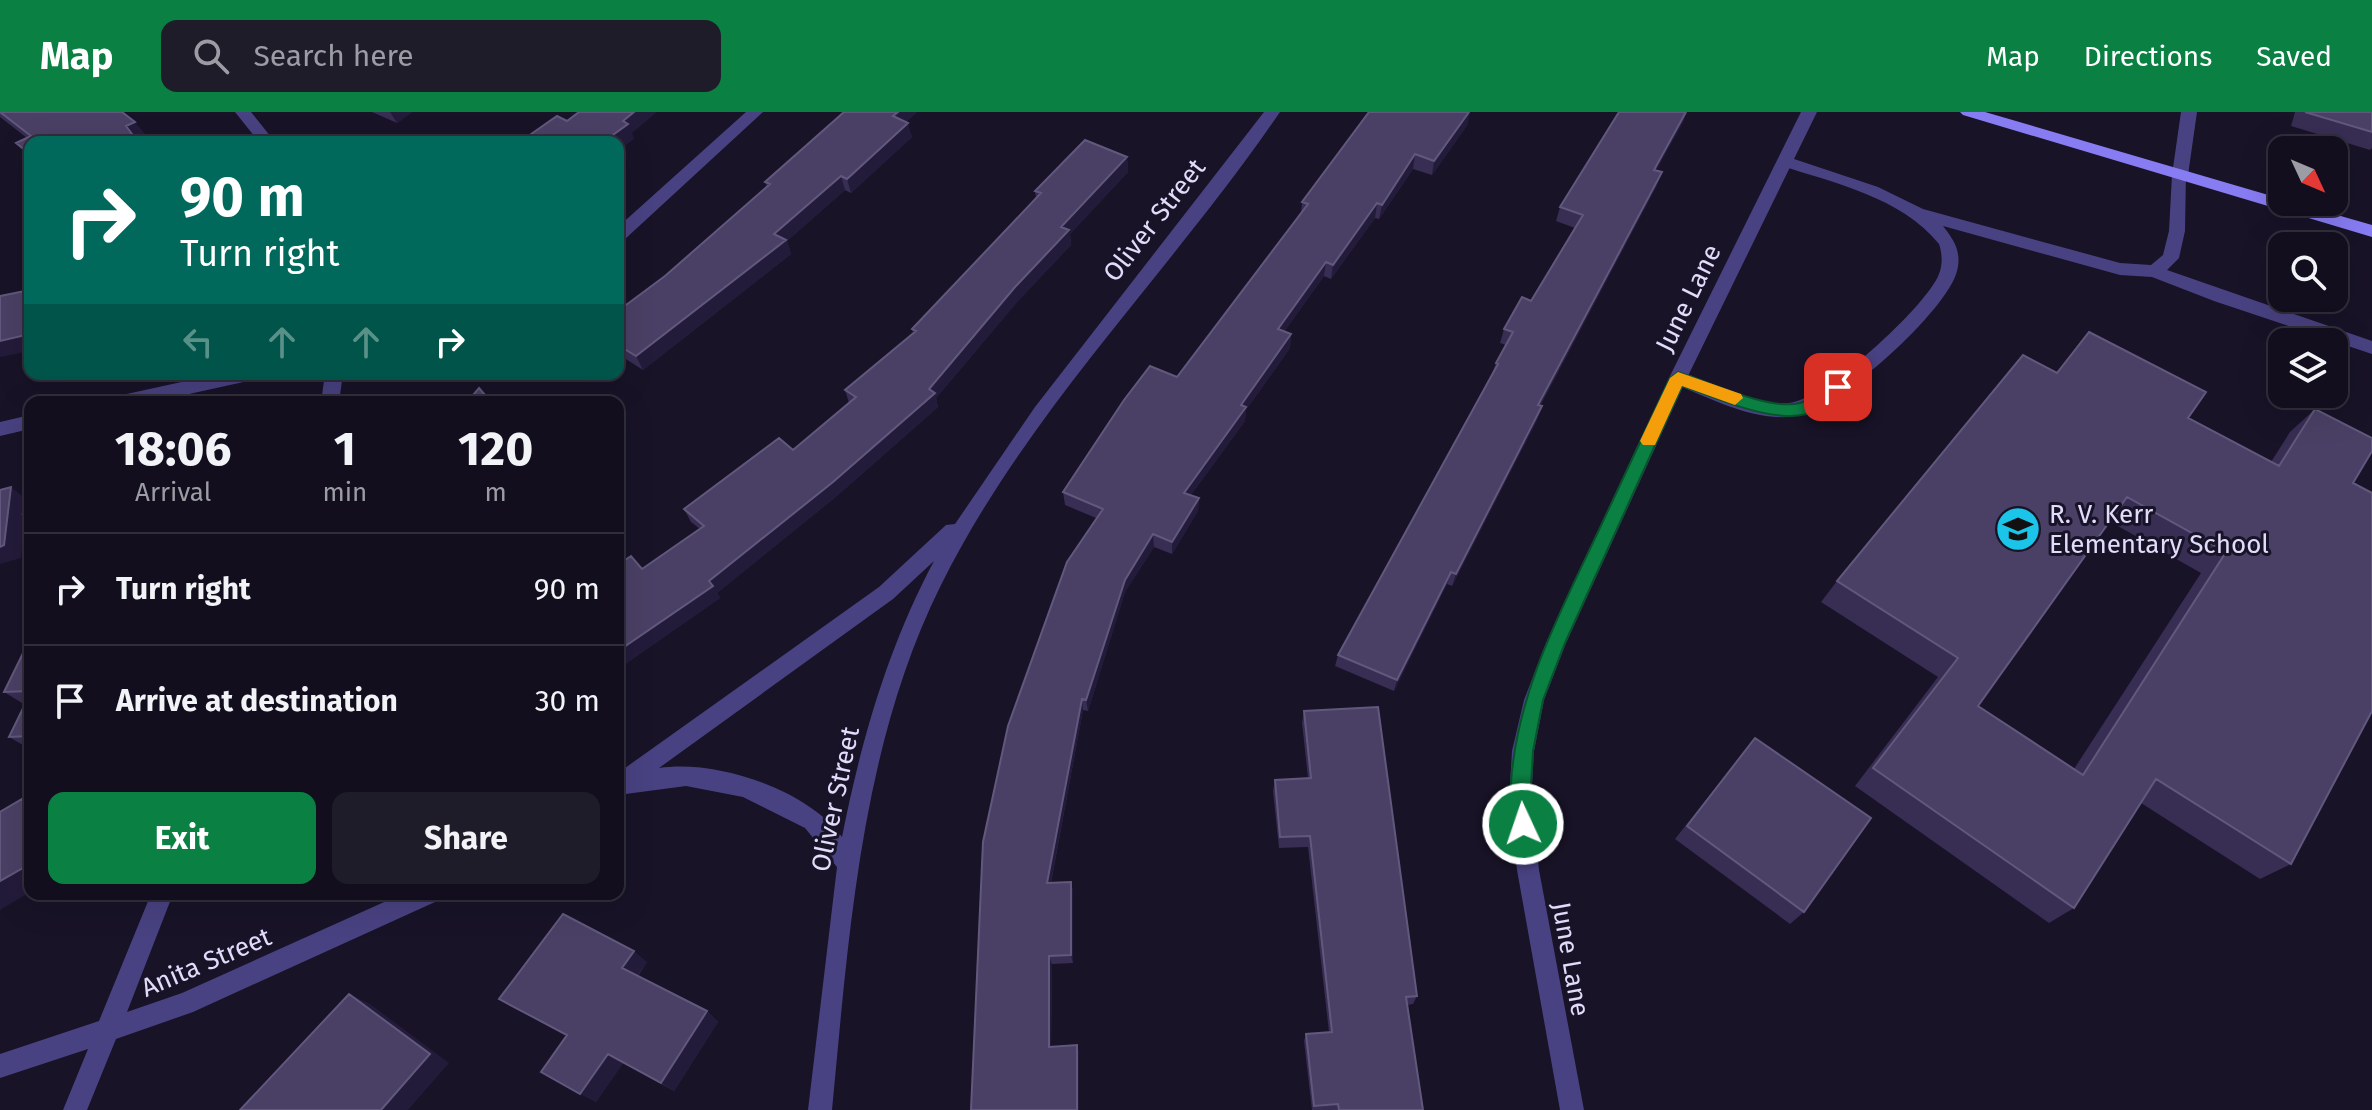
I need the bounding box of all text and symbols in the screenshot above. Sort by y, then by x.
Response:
search box [161,20,721,92]
text: Map [40,33,113,79]
icon: search [189,34,233,78]
text: Search here [253,38,414,74]
text: Map [1986,40,2040,73]
text: Directions [2084,40,2212,73]
text: Saved [2256,40,2332,73]
north arrow [2268,136,2348,216]
map controls [2268,136,2348,408]
street label: Oliver Street [1097,152,1212,288]
text: 90 m [180,164,305,231]
icon: right [48,168,152,272]
text: Turn right [180,232,340,276]
button: search [2268,232,2348,312]
street label: June Lane [1649,239,1728,357]
icon: left [176,320,220,364]
icon: ahead [260,320,304,364]
icon: ahead [344,320,388,364]
icon: right [428,320,472,364]
button: layers [2268,328,2348,408]
pin [1804,353,1872,421]
icon: arrive [1816,365,1860,409]
text: 18:06 [115,420,232,478]
text: 1 [334,420,356,478]
text: 120 [458,420,533,478]
text: Arrival [135,477,211,508]
text: min [322,477,367,508]
text: m [484,477,507,508]
place label: R. V. Kerr Elementary School [2049,499,2269,560]
school or university icon: R. V. Kerr Elementary School [1994,505,2042,553]
icon: right [48,567,92,611]
text: Turn right [116,571,251,607]
text: 90 m [534,571,600,607]
icon: arrive [48,679,92,723]
text: Arrive at destination [116,683,398,719]
text: 30 m [535,683,600,719]
street label: Oliver Street [805,723,866,874]
position arrow [1481,782,1565,866]
button: Exit [48,792,316,884]
button: Share [332,792,600,884]
street label: June Lane [1545,899,1596,1019]
street label: Anita Street [137,921,276,1004]

